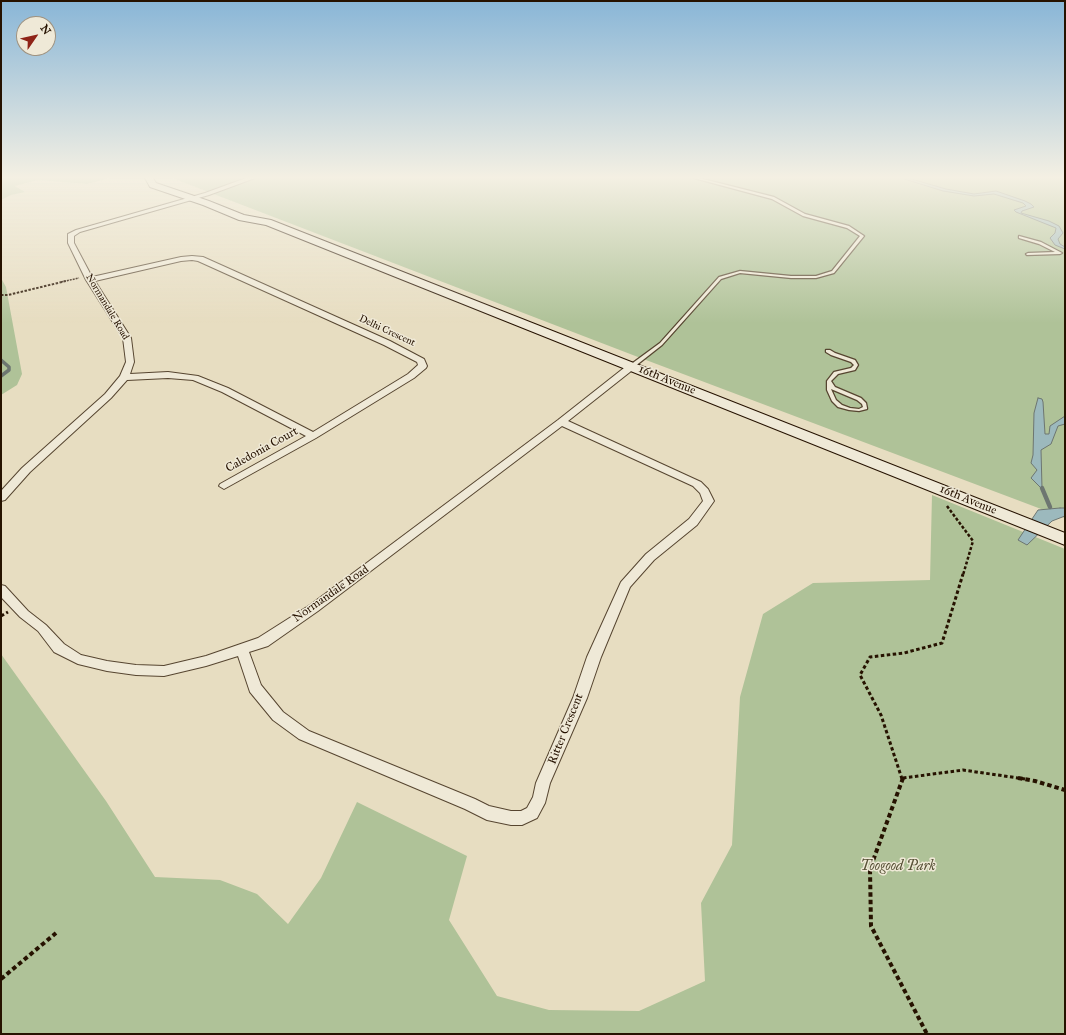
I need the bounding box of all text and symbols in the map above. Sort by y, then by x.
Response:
north arrow [16,16,56,56]
text: N [38,22,54,37]
street label: Normandale Road [83,272,131,342]
street label: Delhi Crescent [357,313,417,349]
street label: 16th Avenue [636,362,698,398]
street label: Caledonia Court [223,424,301,476]
street label: 16th Avenue [937,482,999,518]
street label: Normandale Road [290,562,372,626]
street label: Ritter Crescent [545,692,587,766]
park label: Toogood Park [860,859,936,875]

